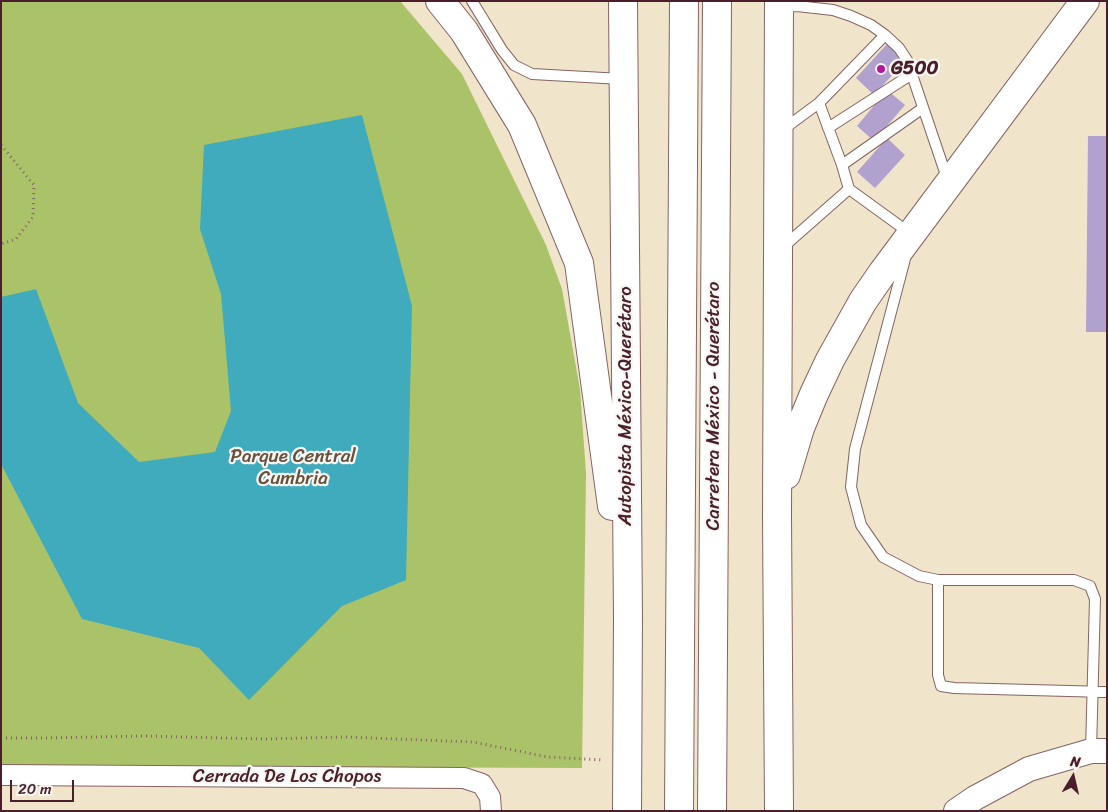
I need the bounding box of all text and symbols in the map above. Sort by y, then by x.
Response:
place label: G500 [891,58,938,80]
marker: G500 [875,63,887,75]
street label: Carretera México - Querétaro [703,282,725,530]
street label: Autopista México-Querétaro [615,286,637,526]
park label: Parque Central Cumbria [230,446,356,490]
text: N [1069,749,1082,775]
north arrow [1048,752,1098,802]
street label: Cerrada De Los Chopos [193,766,381,788]
scale bar [12,770,76,802]
text: 20 m [18,776,52,802]

